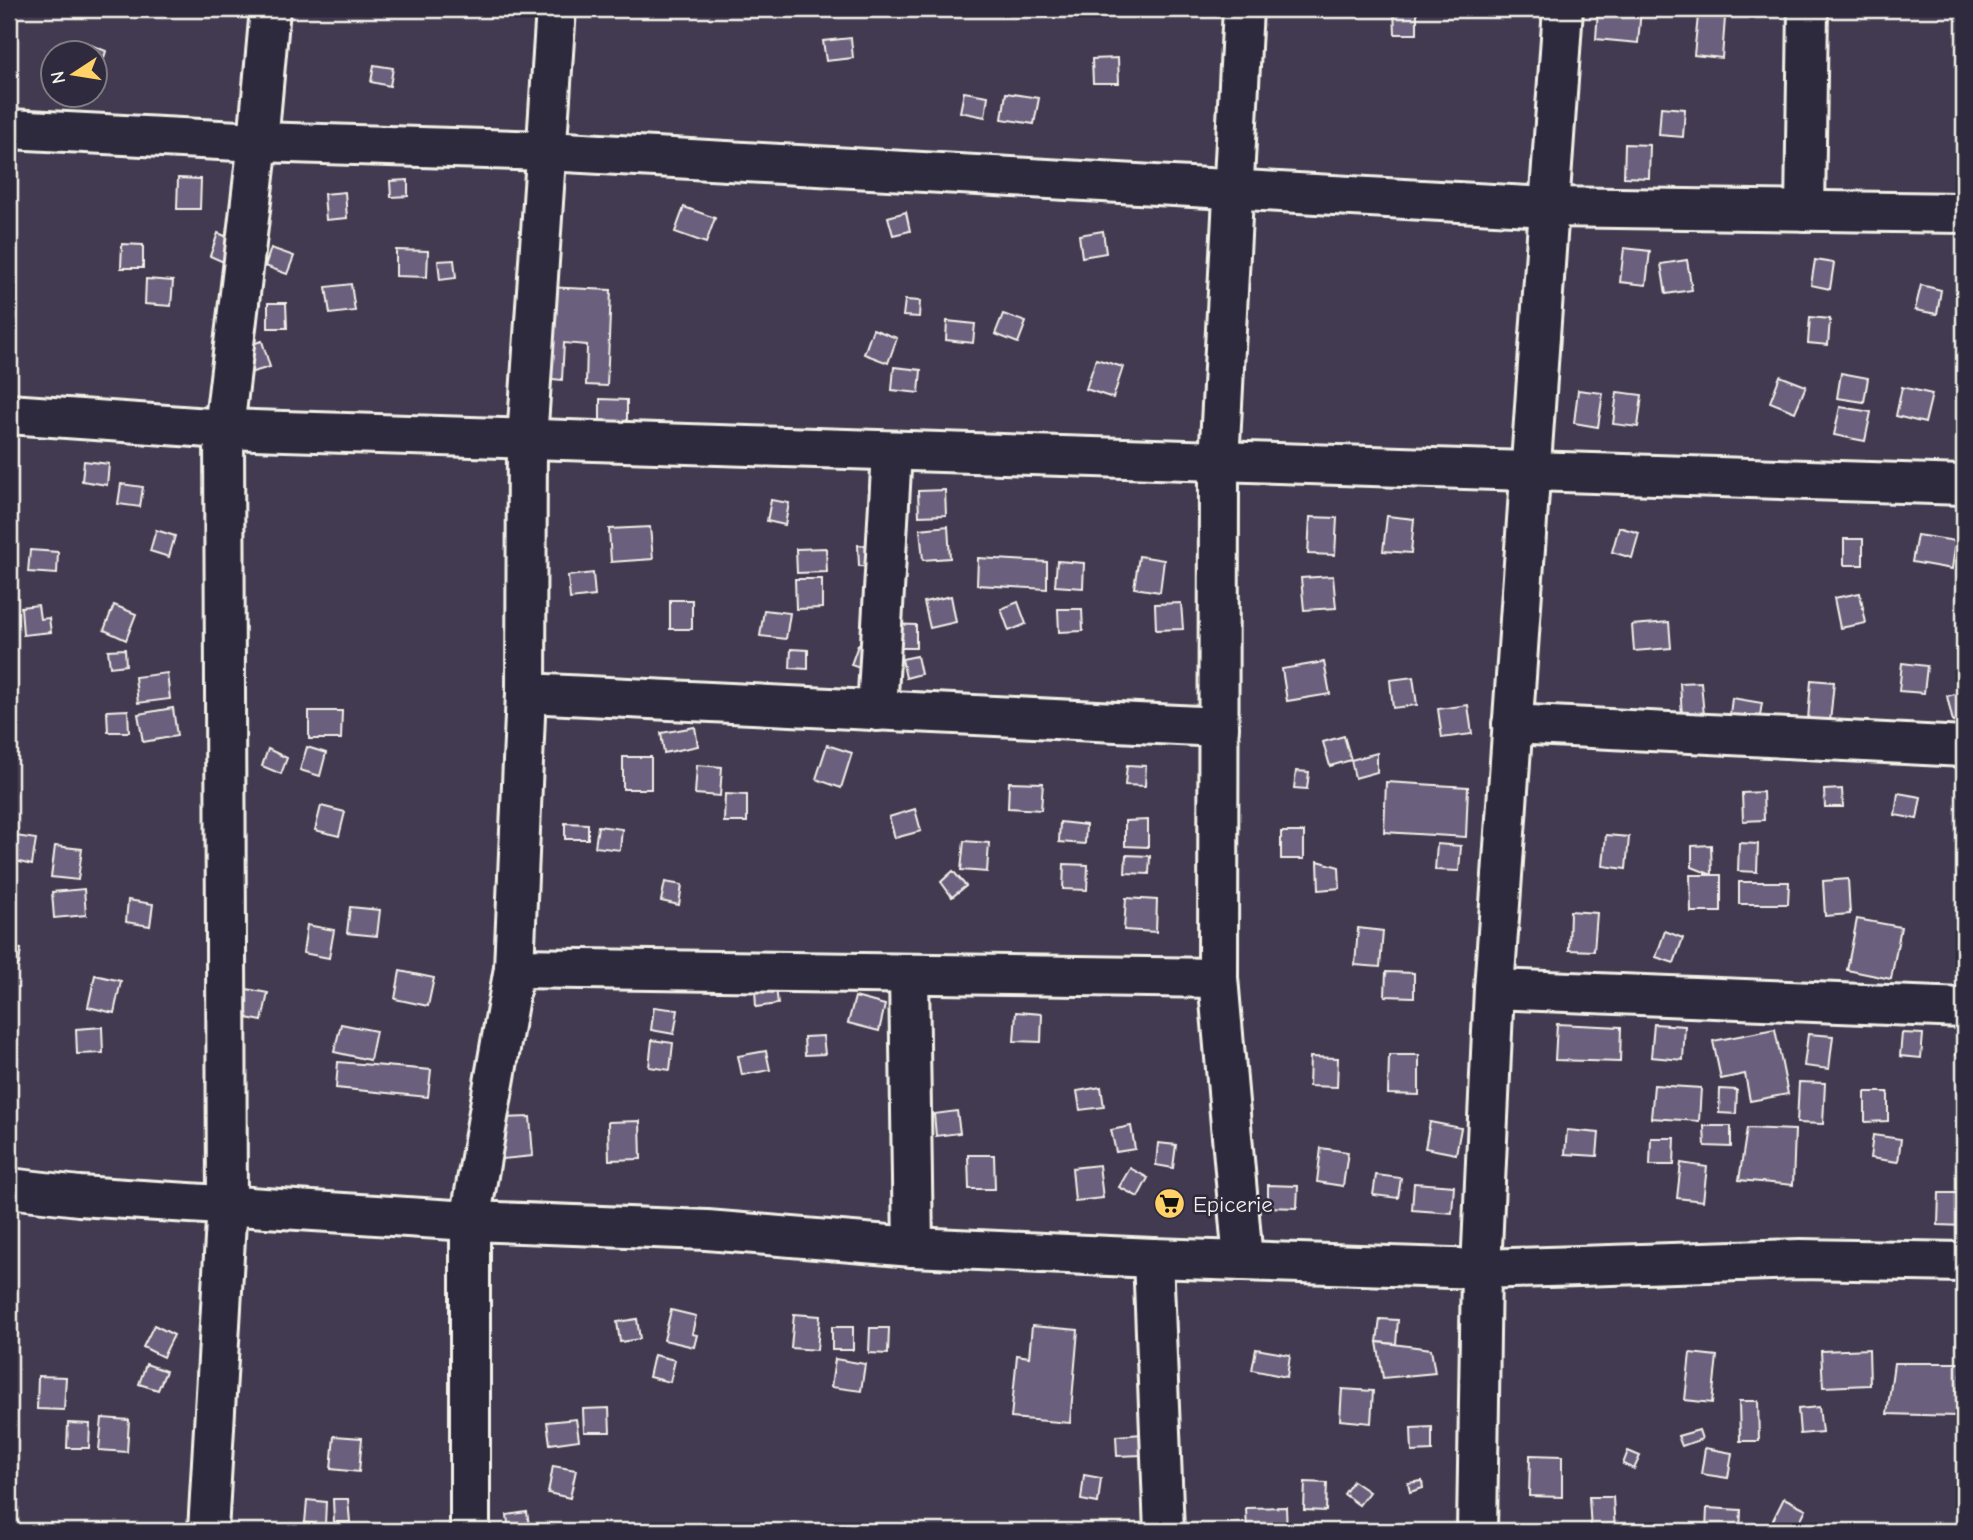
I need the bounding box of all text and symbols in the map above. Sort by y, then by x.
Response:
north arrow [38,38,108,108]
text: N [46,69,70,86]
supermarket icon: Epicerie [1153,1187,1187,1221]
place label: Epicerie [1193,1191,1273,1218]

